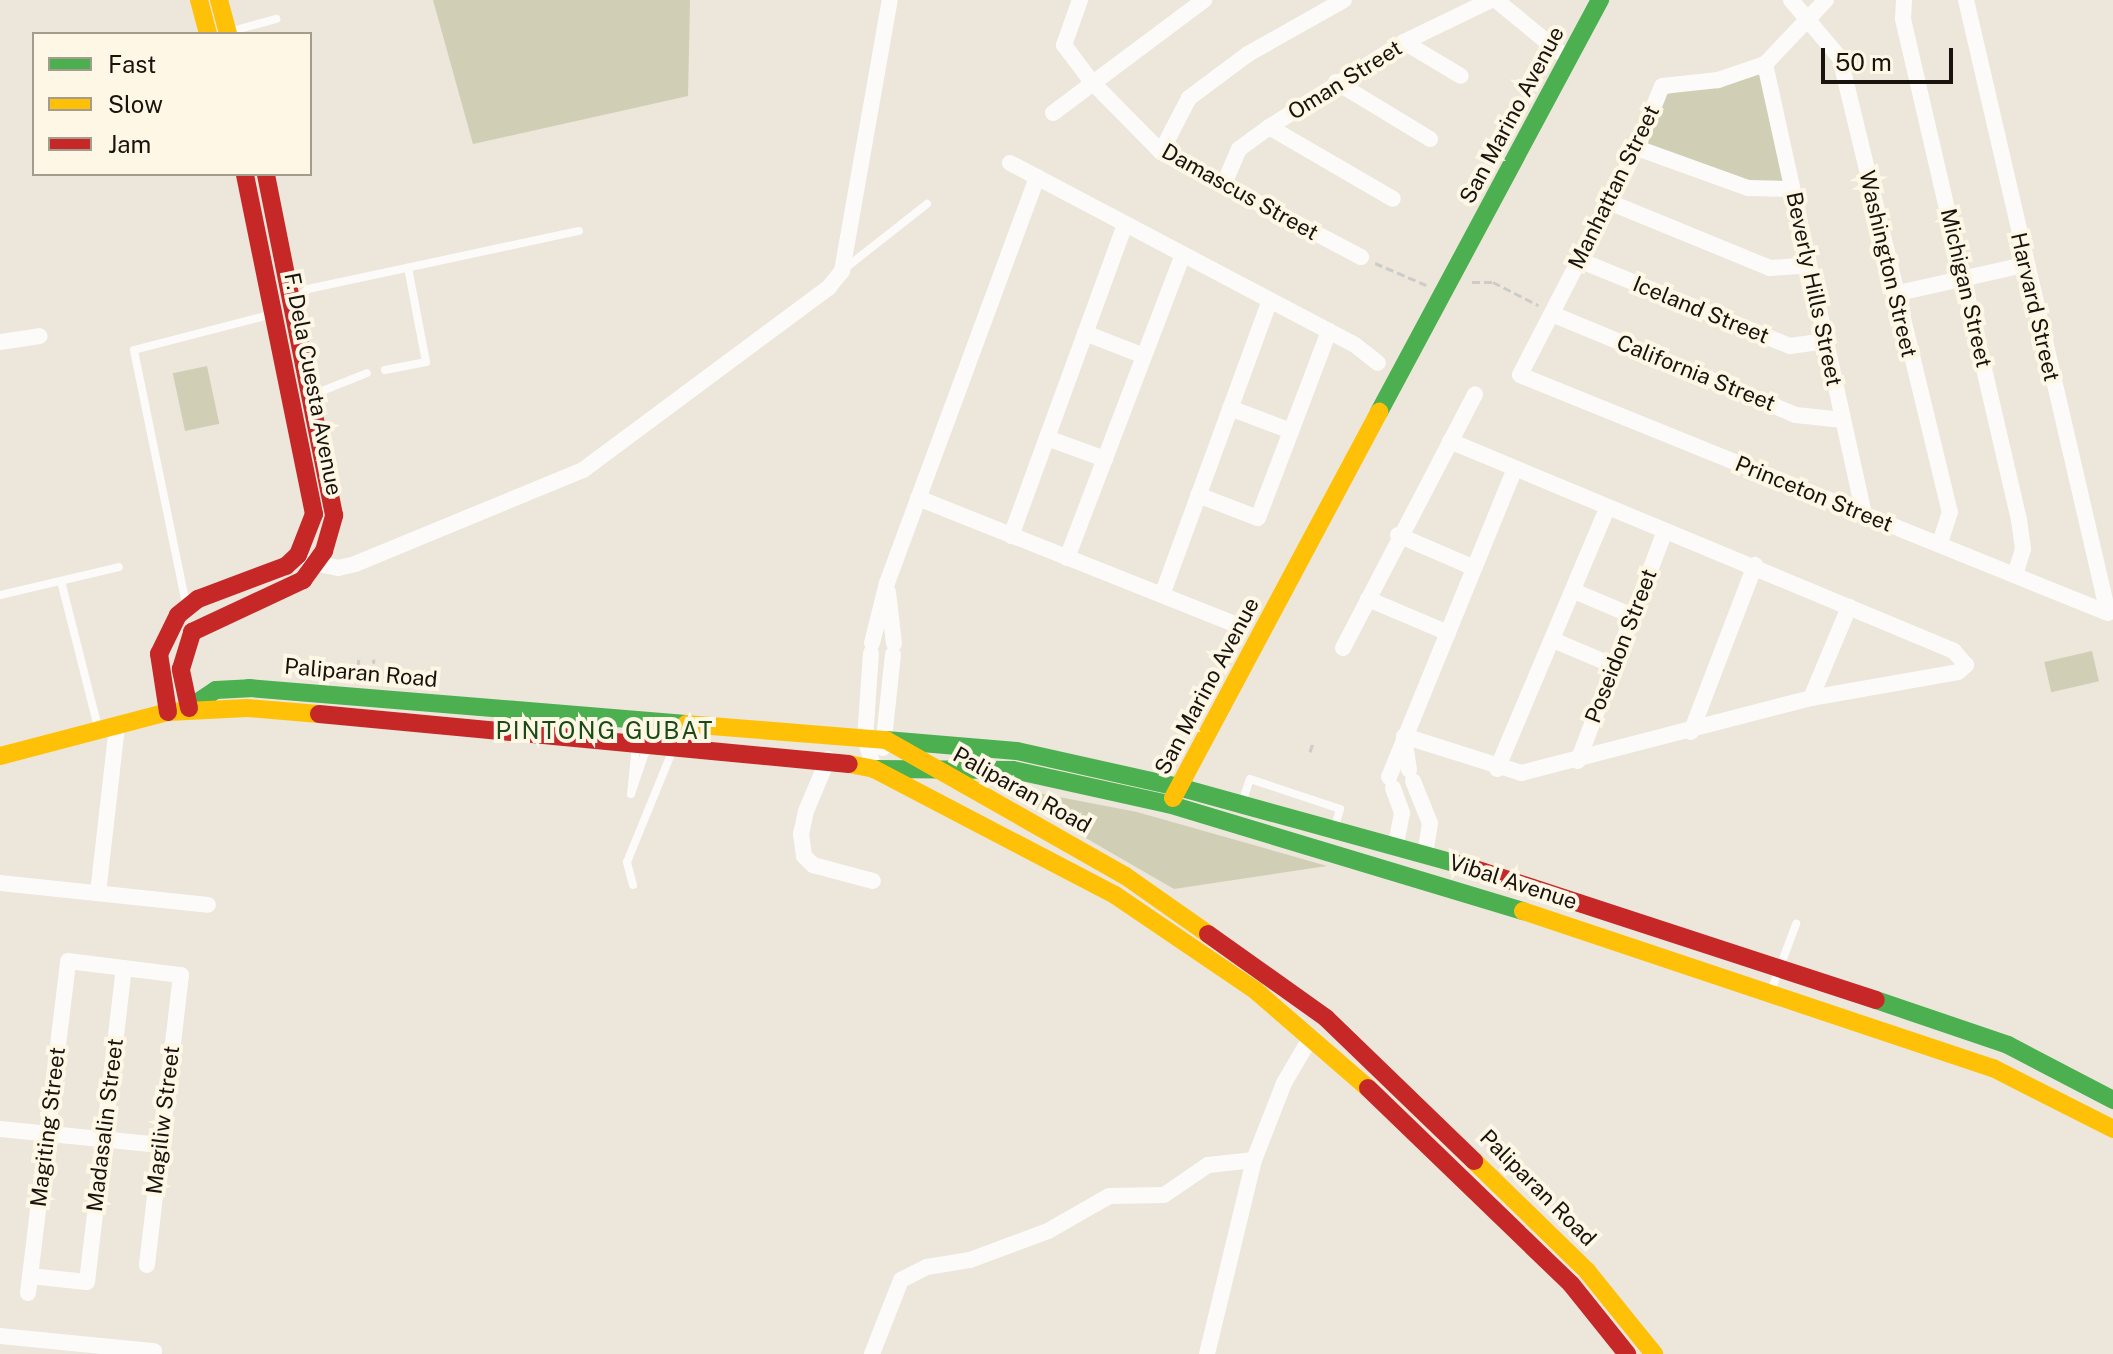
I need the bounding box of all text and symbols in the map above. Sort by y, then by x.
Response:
street label: San Marino Avenue [1454,22,1570,208]
legend [32,32,312,176]
scale bar [1825,32,1957,82]
street label: Oman Street [1283,35,1407,125]
text: 50 m [1835,48,1892,76]
text: Fast [108,50,156,78]
text: Slow [108,90,163,118]
street label: Manhattan Street [1563,101,1665,273]
text: Jam [108,130,151,158]
street label: Damascus Street [1157,138,1323,246]
street label: Washington Street [1854,168,1922,360]
street label: Beverly Hills Street [1780,189,1848,389]
street label: Michigan Street [1935,206,1997,370]
street label: Harvard Street [2005,230,2065,384]
street label: F. Dela Cuesta Avenue [278,270,348,498]
street label: Iceland Street [1629,271,1773,349]
street label: California Street [1613,329,1779,417]
street label: Princeton Street [1731,450,1897,538]
street label: Poseidon Street [1579,565,1663,727]
street label: San Marino Avenue [1149,593,1265,779]
street label: Paliparan Road [283,653,439,693]
district label: PINTONG GUBAT [496,717,714,745]
street label: Paliparan Road [948,741,1096,839]
street label: Vibal Avenue [1446,849,1580,915]
street label: Madasalin Street [81,1037,129,1213]
street label: Magiliw Street [141,1044,185,1196]
street label: Magiting Street [25,1046,71,1208]
street label: Paliparan Road [1474,1124,1602,1252]

